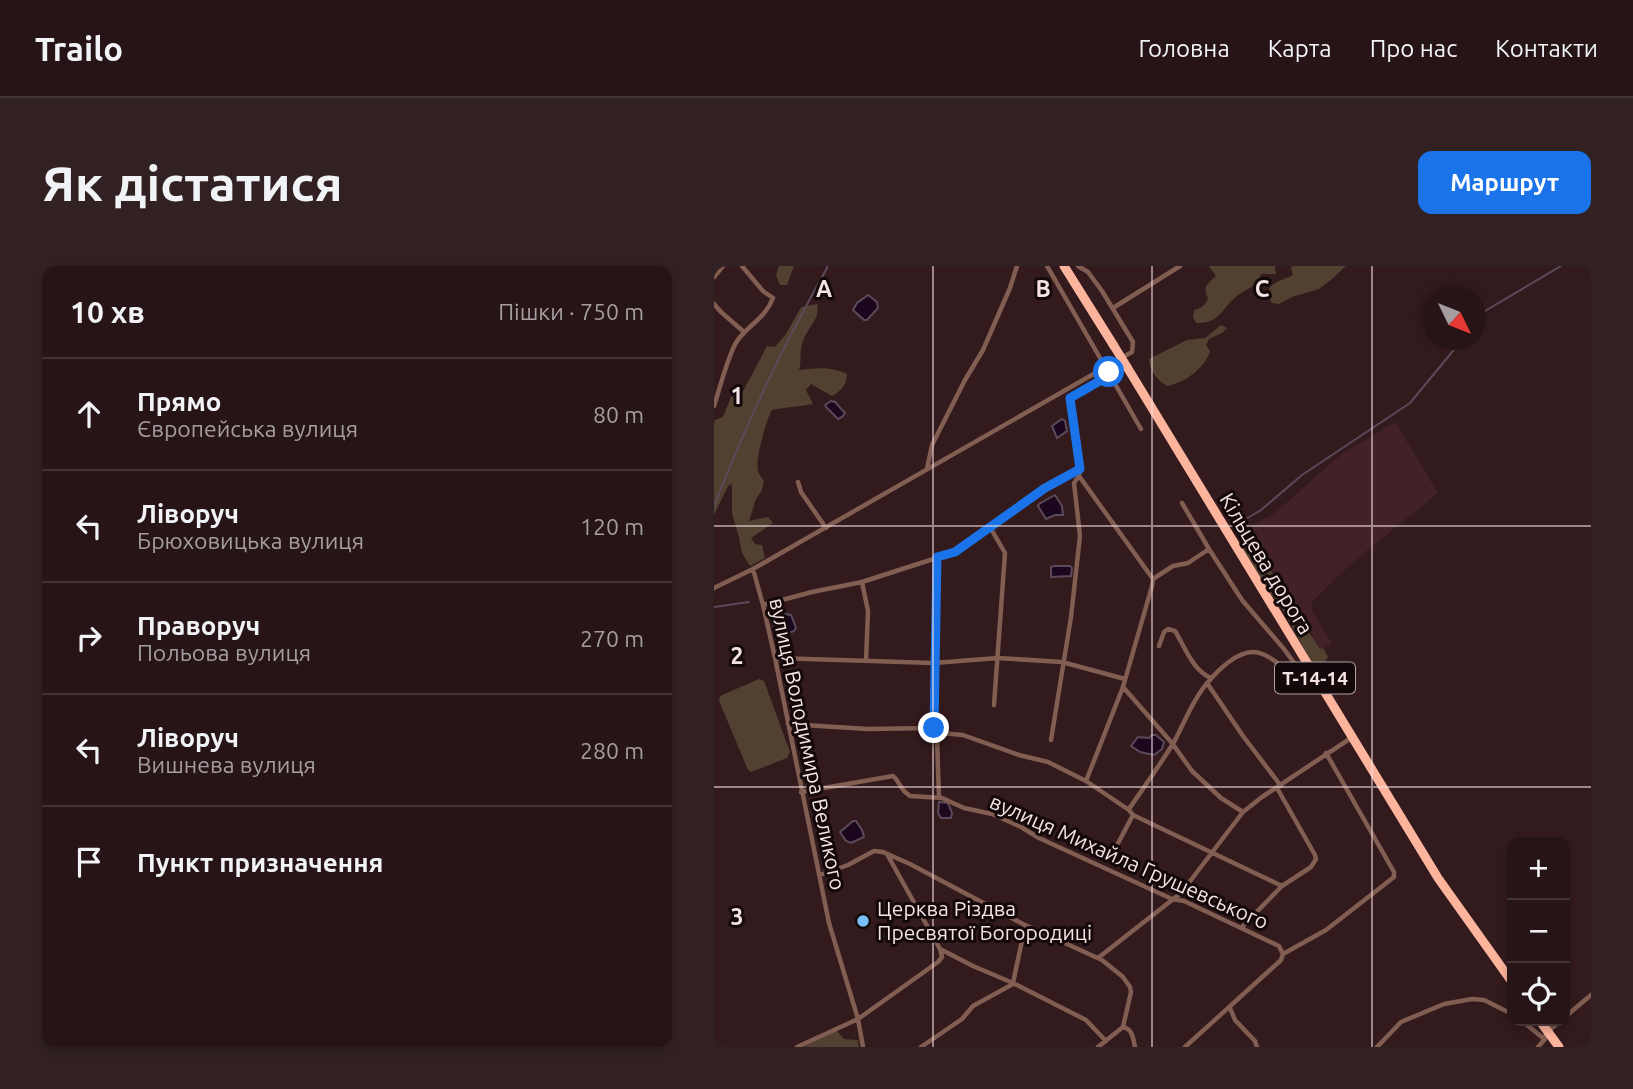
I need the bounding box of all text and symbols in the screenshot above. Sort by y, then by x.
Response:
text: Trailo [35,30,123,67]
text: Головна [1138,35,1230,62]
text: Карта [1268,35,1332,62]
text: Про нас [1370,35,1457,62]
text: Контакти [1495,35,1598,62]
button: Маршрут [1418,151,1591,214]
text: Як дістатися [42,155,343,210]
text: A [816,276,832,301]
text: B [1035,276,1051,301]
text: C [1255,276,1270,301]
north arrow [1423,287,1486,350]
text: 10 хв [70,295,145,329]
text: Пішки · 750 m [498,299,644,324]
route start [1093,356,1124,387]
text: 1 [731,383,743,408]
text: Прямо [137,387,221,416]
icon: ahead [70,395,108,433]
text: 80 m [593,402,644,427]
text: Європейська вулиця [137,416,358,441]
street label: Кільцева дорога [1215,489,1318,638]
text: Ліворуч [137,499,239,528]
icon: left [70,507,108,545]
text: 120 m [580,514,644,539]
text: Брюховицька вулиця [137,528,364,553]
street label: вулиця Володимира Великого [765,596,851,892]
text: Праворуч [137,611,260,640]
icon: right [70,619,108,657]
text: 270 m [580,626,644,651]
text: Польова вулиця [137,640,311,665]
text: 2 [731,643,743,668]
road number: Т-14-14 [1275,662,1355,694]
route end [918,712,949,743]
text: Ліворуч [137,723,239,752]
icon: left [70,731,108,769]
text: 280 m [580,738,644,763]
text: Вишнева вулиця [137,752,316,777]
street label: вулиця Михайла Грушевського [986,789,1272,934]
map controls [1507,837,1570,1026]
button: + [1507,837,1570,900]
icon: arrive [70,843,108,881]
text: Пункт призначення [137,848,383,877]
place label: Церква Різдва Пресвятої Богородиці [877,896,1092,944]
button: − [1507,900,1570,963]
text: 3 [731,904,743,929]
marker: Церква Різдва Пресвятої Богородиці [855,913,871,929]
button: locate [1507,963,1570,1026]

